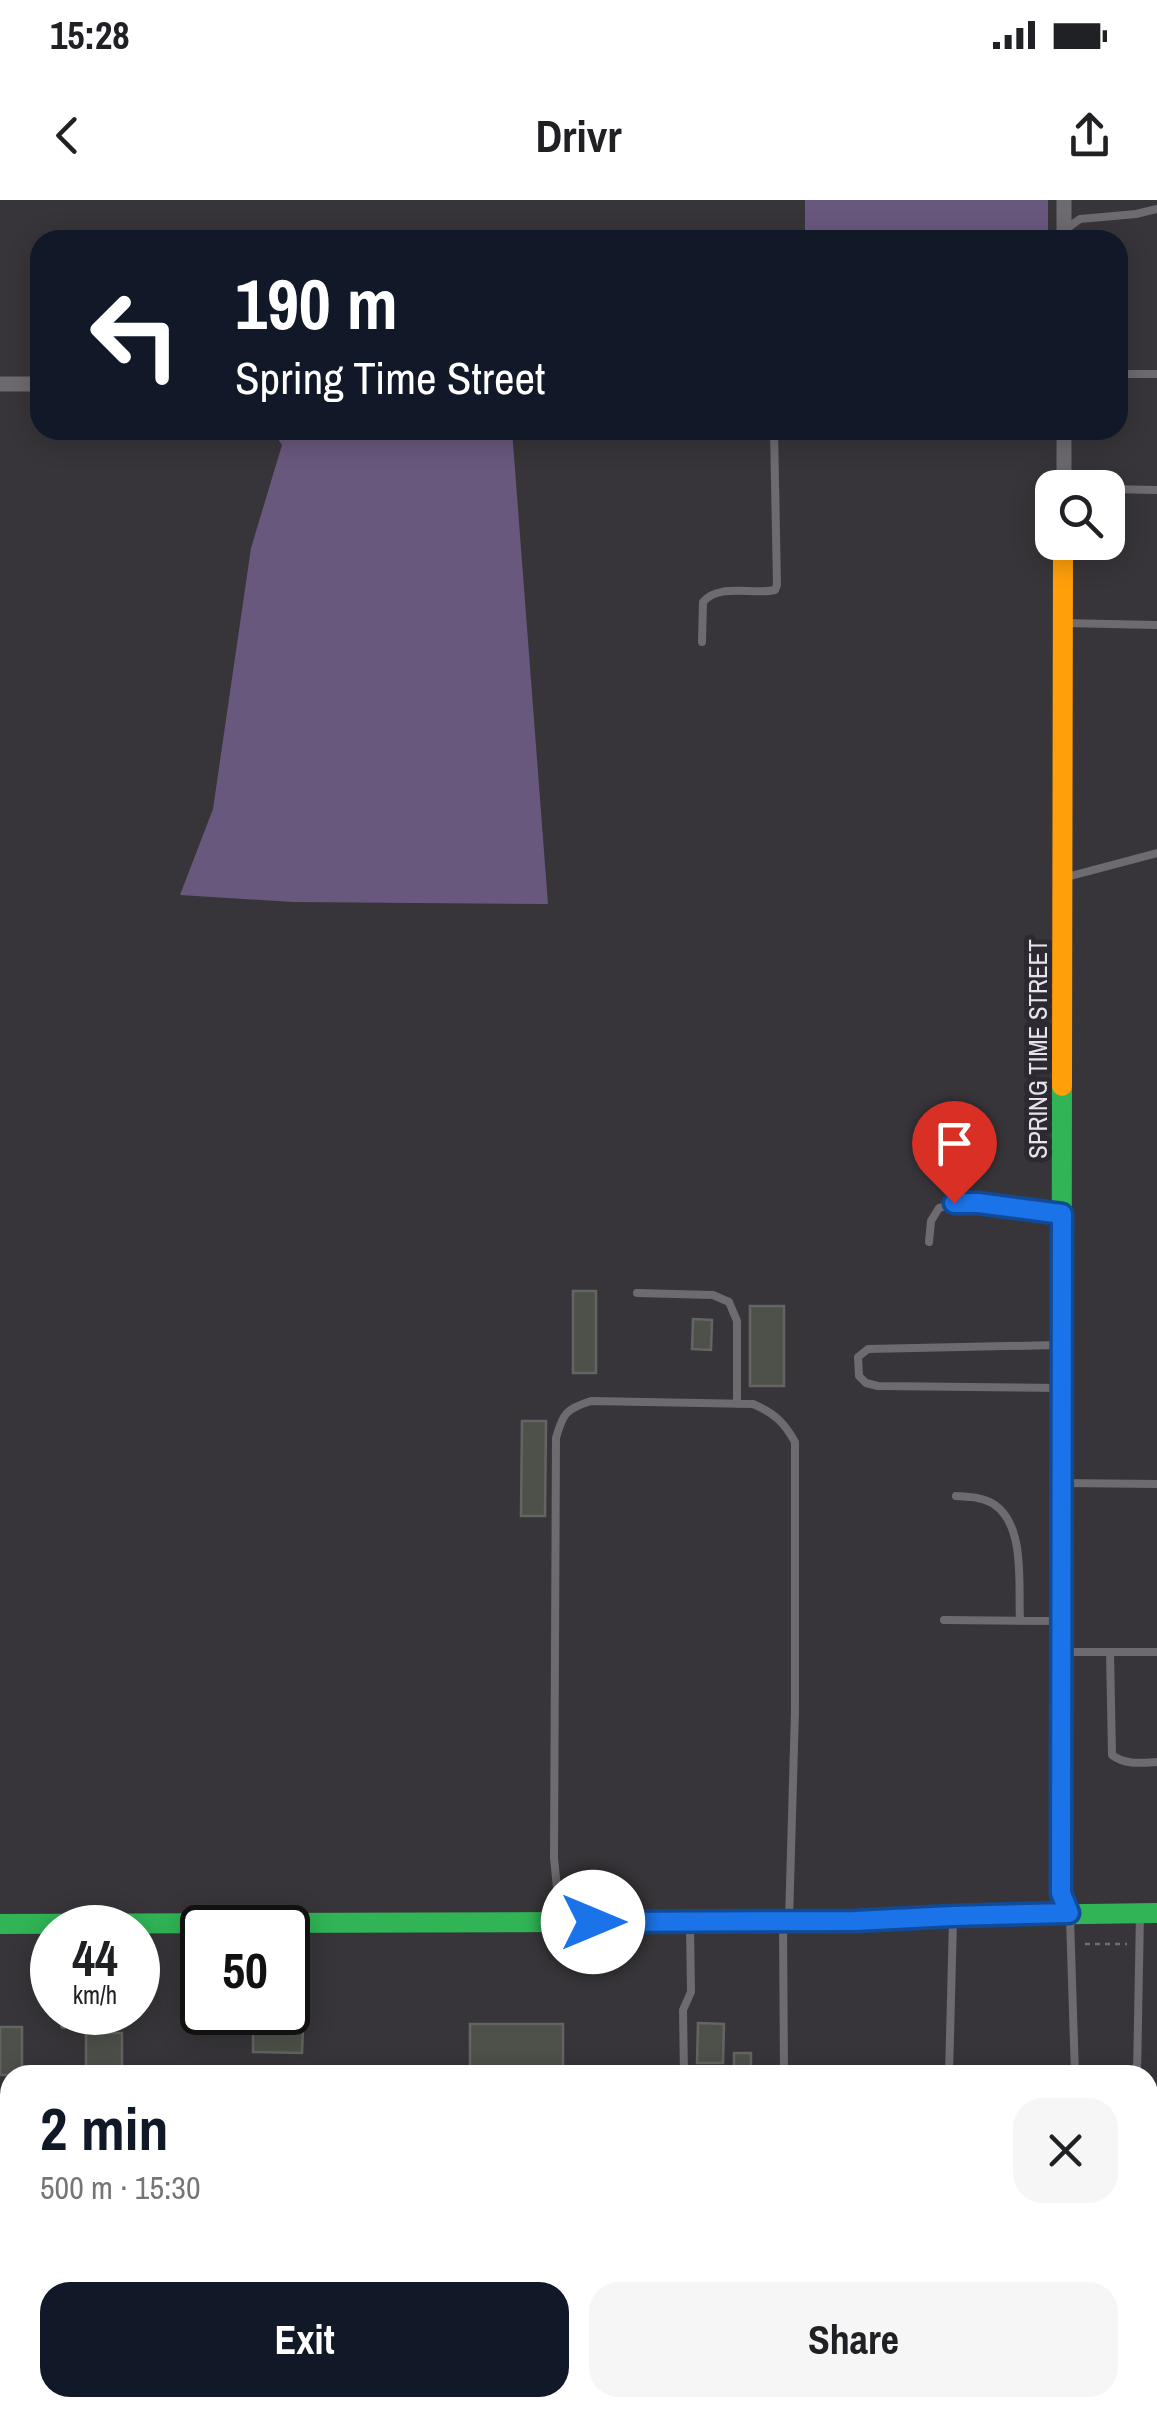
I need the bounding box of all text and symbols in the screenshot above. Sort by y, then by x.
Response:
text: 15:28 [50,10,130,61]
text: Drivr [535,105,622,166]
icon: back [40,108,95,163]
icon: share [1062,108,1117,163]
text: 190 m [235,257,398,351]
icon: left [70,270,200,400]
text: Spring Time Street [235,347,545,408]
map controls [1035,470,1125,560]
button: search [1035,470,1125,560]
street label: SPRING TIME STREET [1021,939,1055,1159]
pin [912,1101,997,1204]
icon: arrive [927,1116,982,1171]
position arrow [541,1870,645,1974]
speed limit sign: 50 [180,1905,310,2035]
text: 44 [72,1924,118,1992]
text: km/h [73,1978,117,2012]
text: 2 min [40,2088,169,2169]
button: close [1013,2098,1118,2203]
text: 500 m · 15:30 [40,2166,200,2209]
button: Exit [40,2282,569,2397]
button: Share [589,2282,1118,2397]

